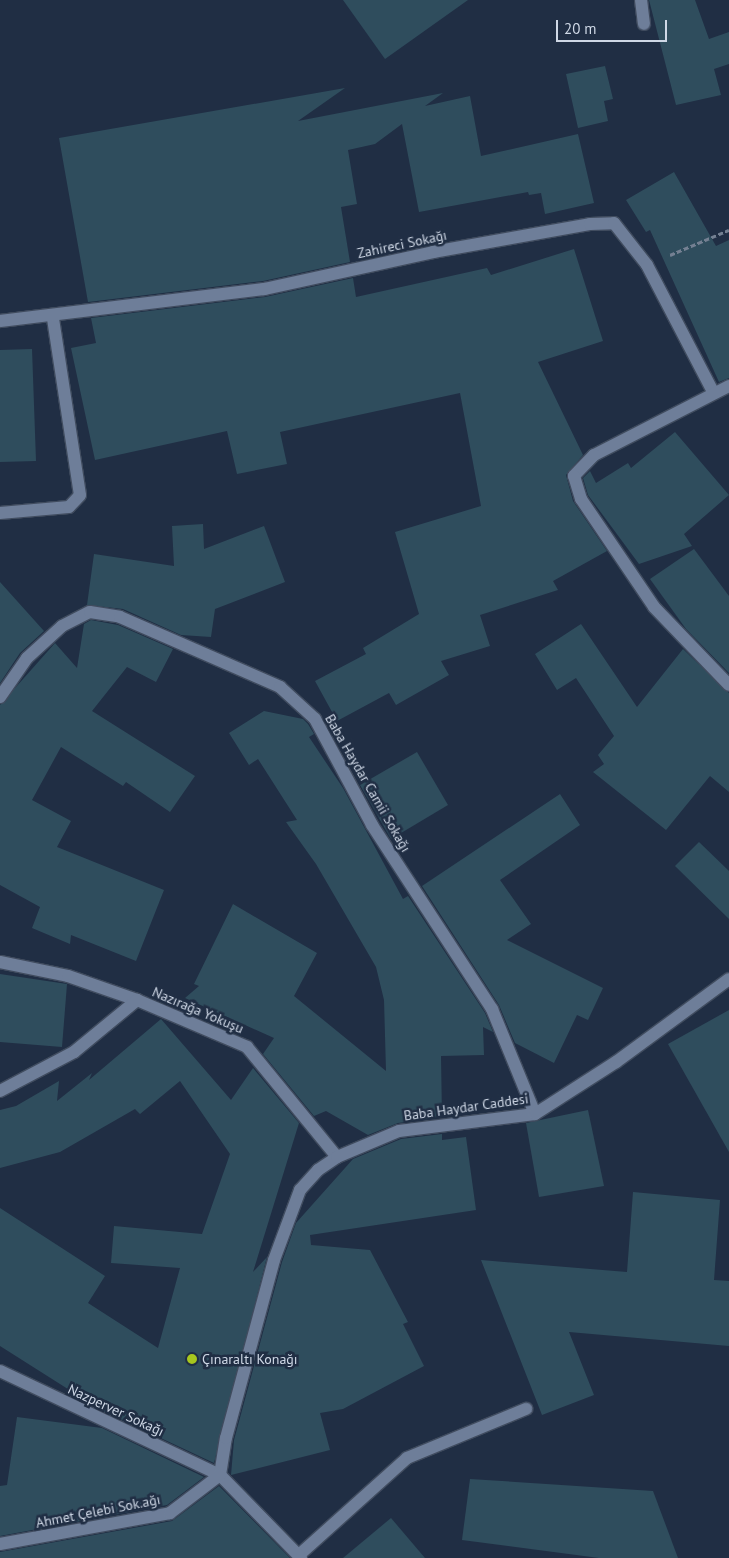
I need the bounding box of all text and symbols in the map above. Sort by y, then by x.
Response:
scale bar [559,10,670,42]
text: 20 m [564,19,597,38]
street label: Zahireci Sokağı [356,226,448,262]
street label: Baba Haydar Camii Sokağı [322,711,414,855]
street label: Nazırağa Yokuşu [150,983,246,1037]
street label: Baba Haydar Caddesi [403,1090,529,1124]
place label: Çınaraltı Konağı [202,1351,298,1367]
marker: Çınaraltı Konağı [186,1353,198,1365]
street label: Nazperver Sokağı [65,1380,167,1440]
street label: Ahmet Çelebi Sok.ağı [34,1491,162,1531]

